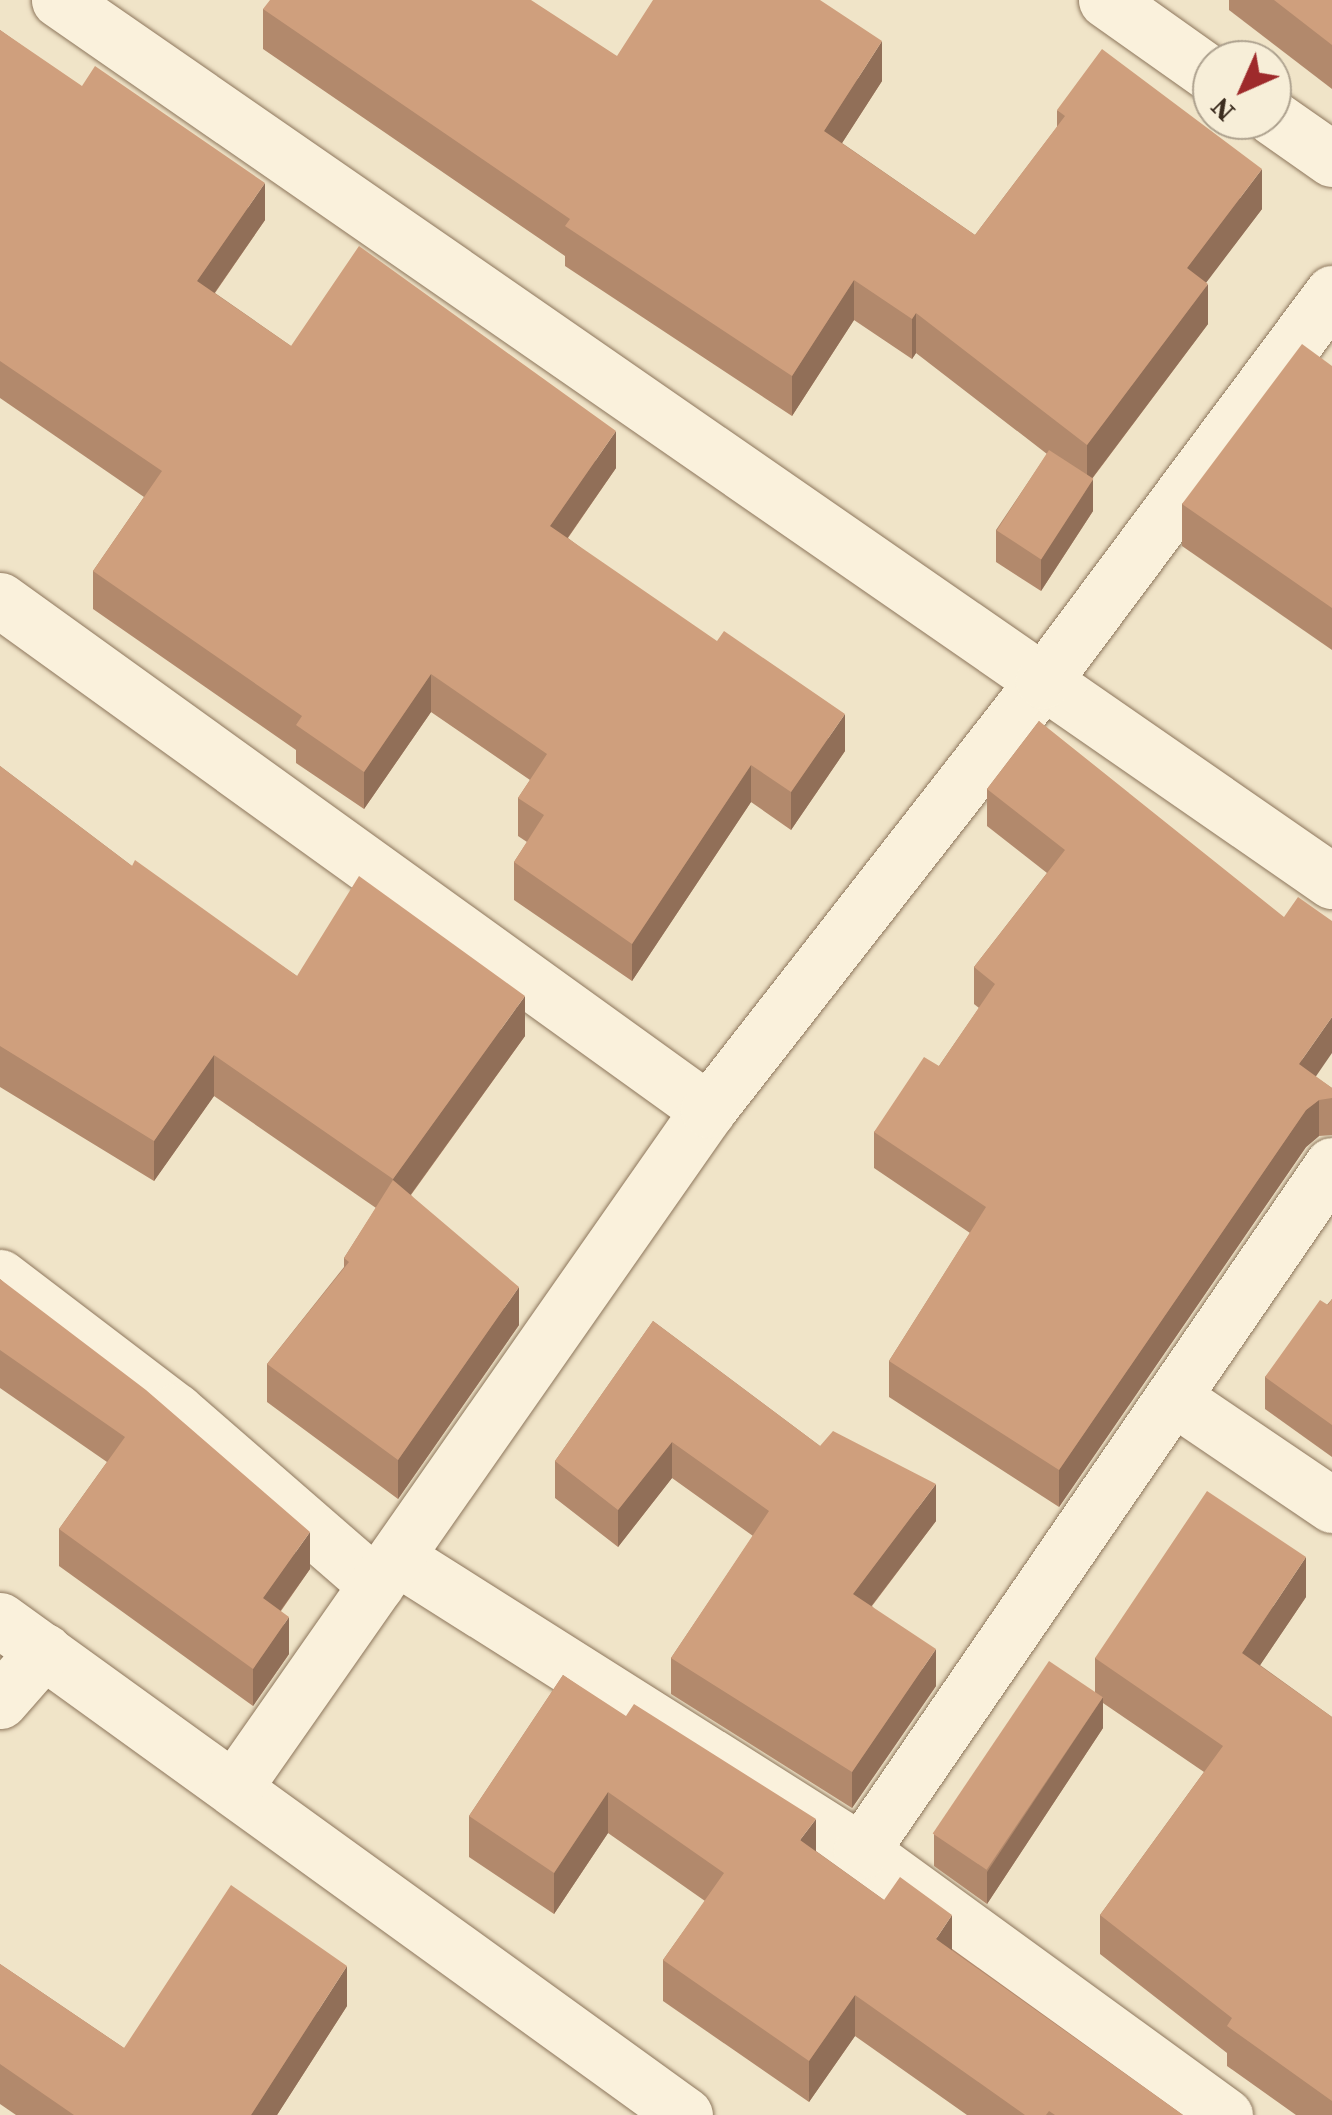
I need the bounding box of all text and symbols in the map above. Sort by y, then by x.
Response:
north arrow [1192,40,1292,140]
text: N [1202,89,1243,130]

